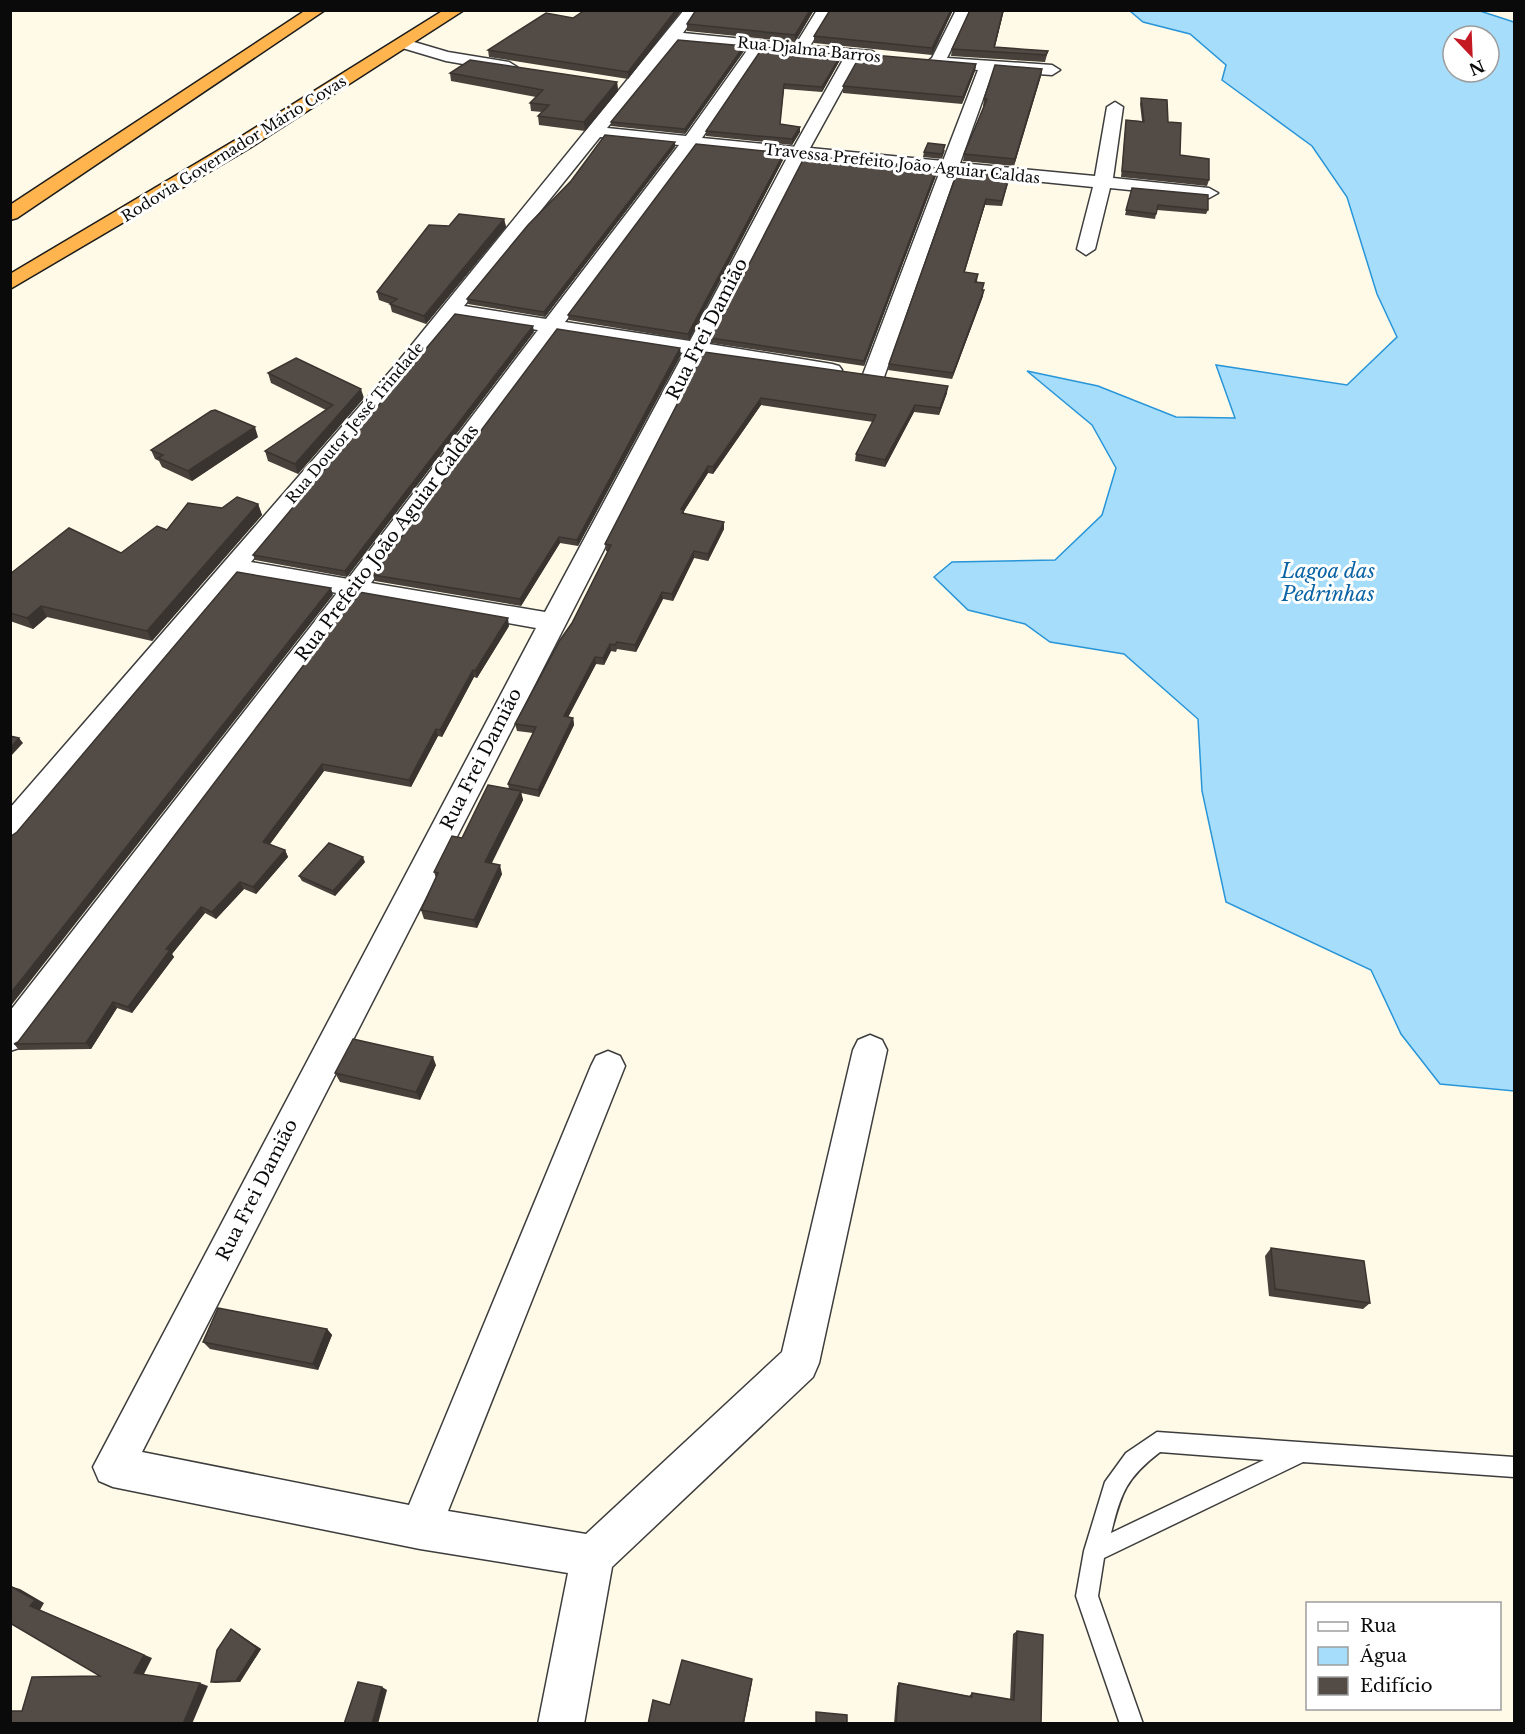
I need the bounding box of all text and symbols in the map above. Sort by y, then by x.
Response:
north arrow [1441,24,1501,84]
street label: Rua Djalma Barros [736,33,882,67]
text: N [1466,56,1488,80]
street label: Rodovia Governador Mário Covas [118,71,350,226]
street label: Travessa Prefeito João Aguiar Caldas [763,140,1041,187]
street label: Rua Frei Damião [662,254,752,404]
street label: Rua Doutor Jessé Trindade [281,338,428,507]
street label: Rua Prefeito João Aguiar Caldas [291,420,483,666]
water label: Lagoa das Pedrinhas [1280,559,1375,606]
street label: Rua Frei Damião [436,684,526,834]
street label: Rua Frei Damião [212,1115,302,1265]
legend [1306,1602,1501,1710]
text: Rua [1360,1615,1396,1637]
text: Água [1359,1644,1407,1667]
text: Edifício [1360,1675,1433,1697]

